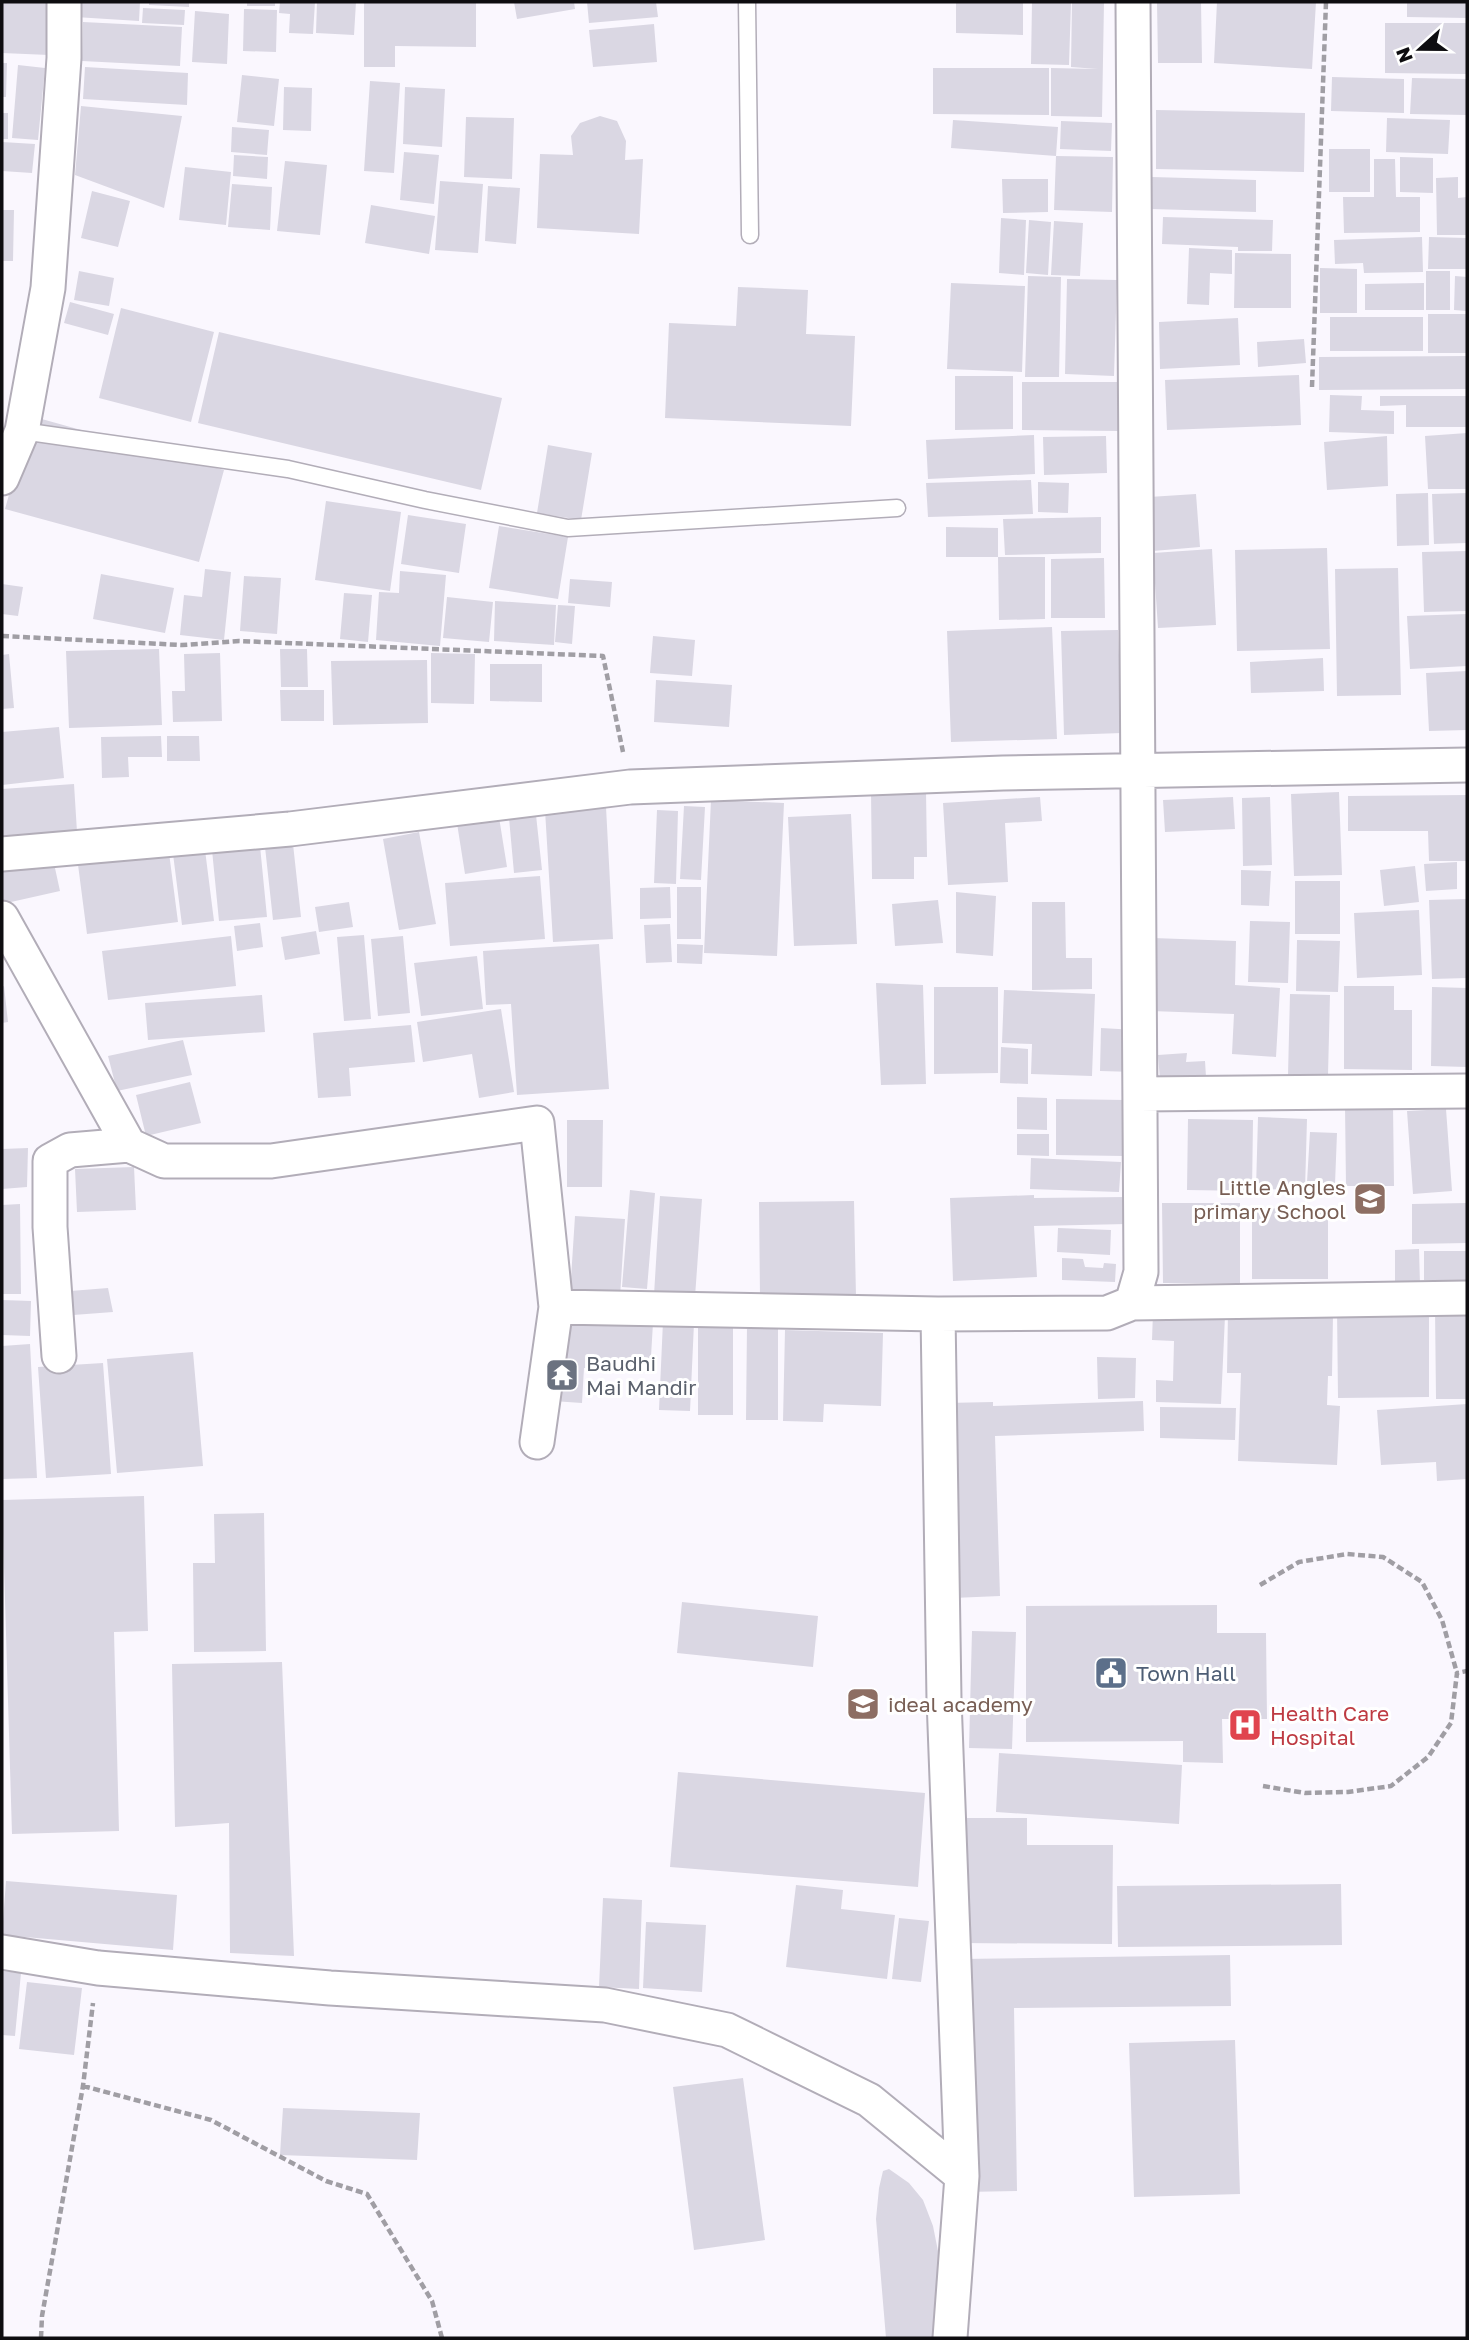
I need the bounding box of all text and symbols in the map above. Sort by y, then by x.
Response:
north arrow [1385,14,1455,84]
text: N [1390,44,1417,66]
place label: Little Angles primary School [1193,1174,1346,1224]
school or university icon: Little Angles primary School [1351,1180,1389,1218]
place label: Baudhi Mai Mandir [586,1350,696,1400]
temple icon: Baudhi Mai Mandir [543,1356,581,1394]
public building icon: Town Hall [1092,1654,1130,1692]
place label: Town Hall [1136,1660,1236,1686]
school or university icon: ideal academy [844,1685,882,1723]
place label: ideal academy [888,1691,1033,1717]
place label: Health Care Hospital [1270,1700,1389,1750]
hospital icon: Health Care Hospital [1226,1706,1264,1744]

